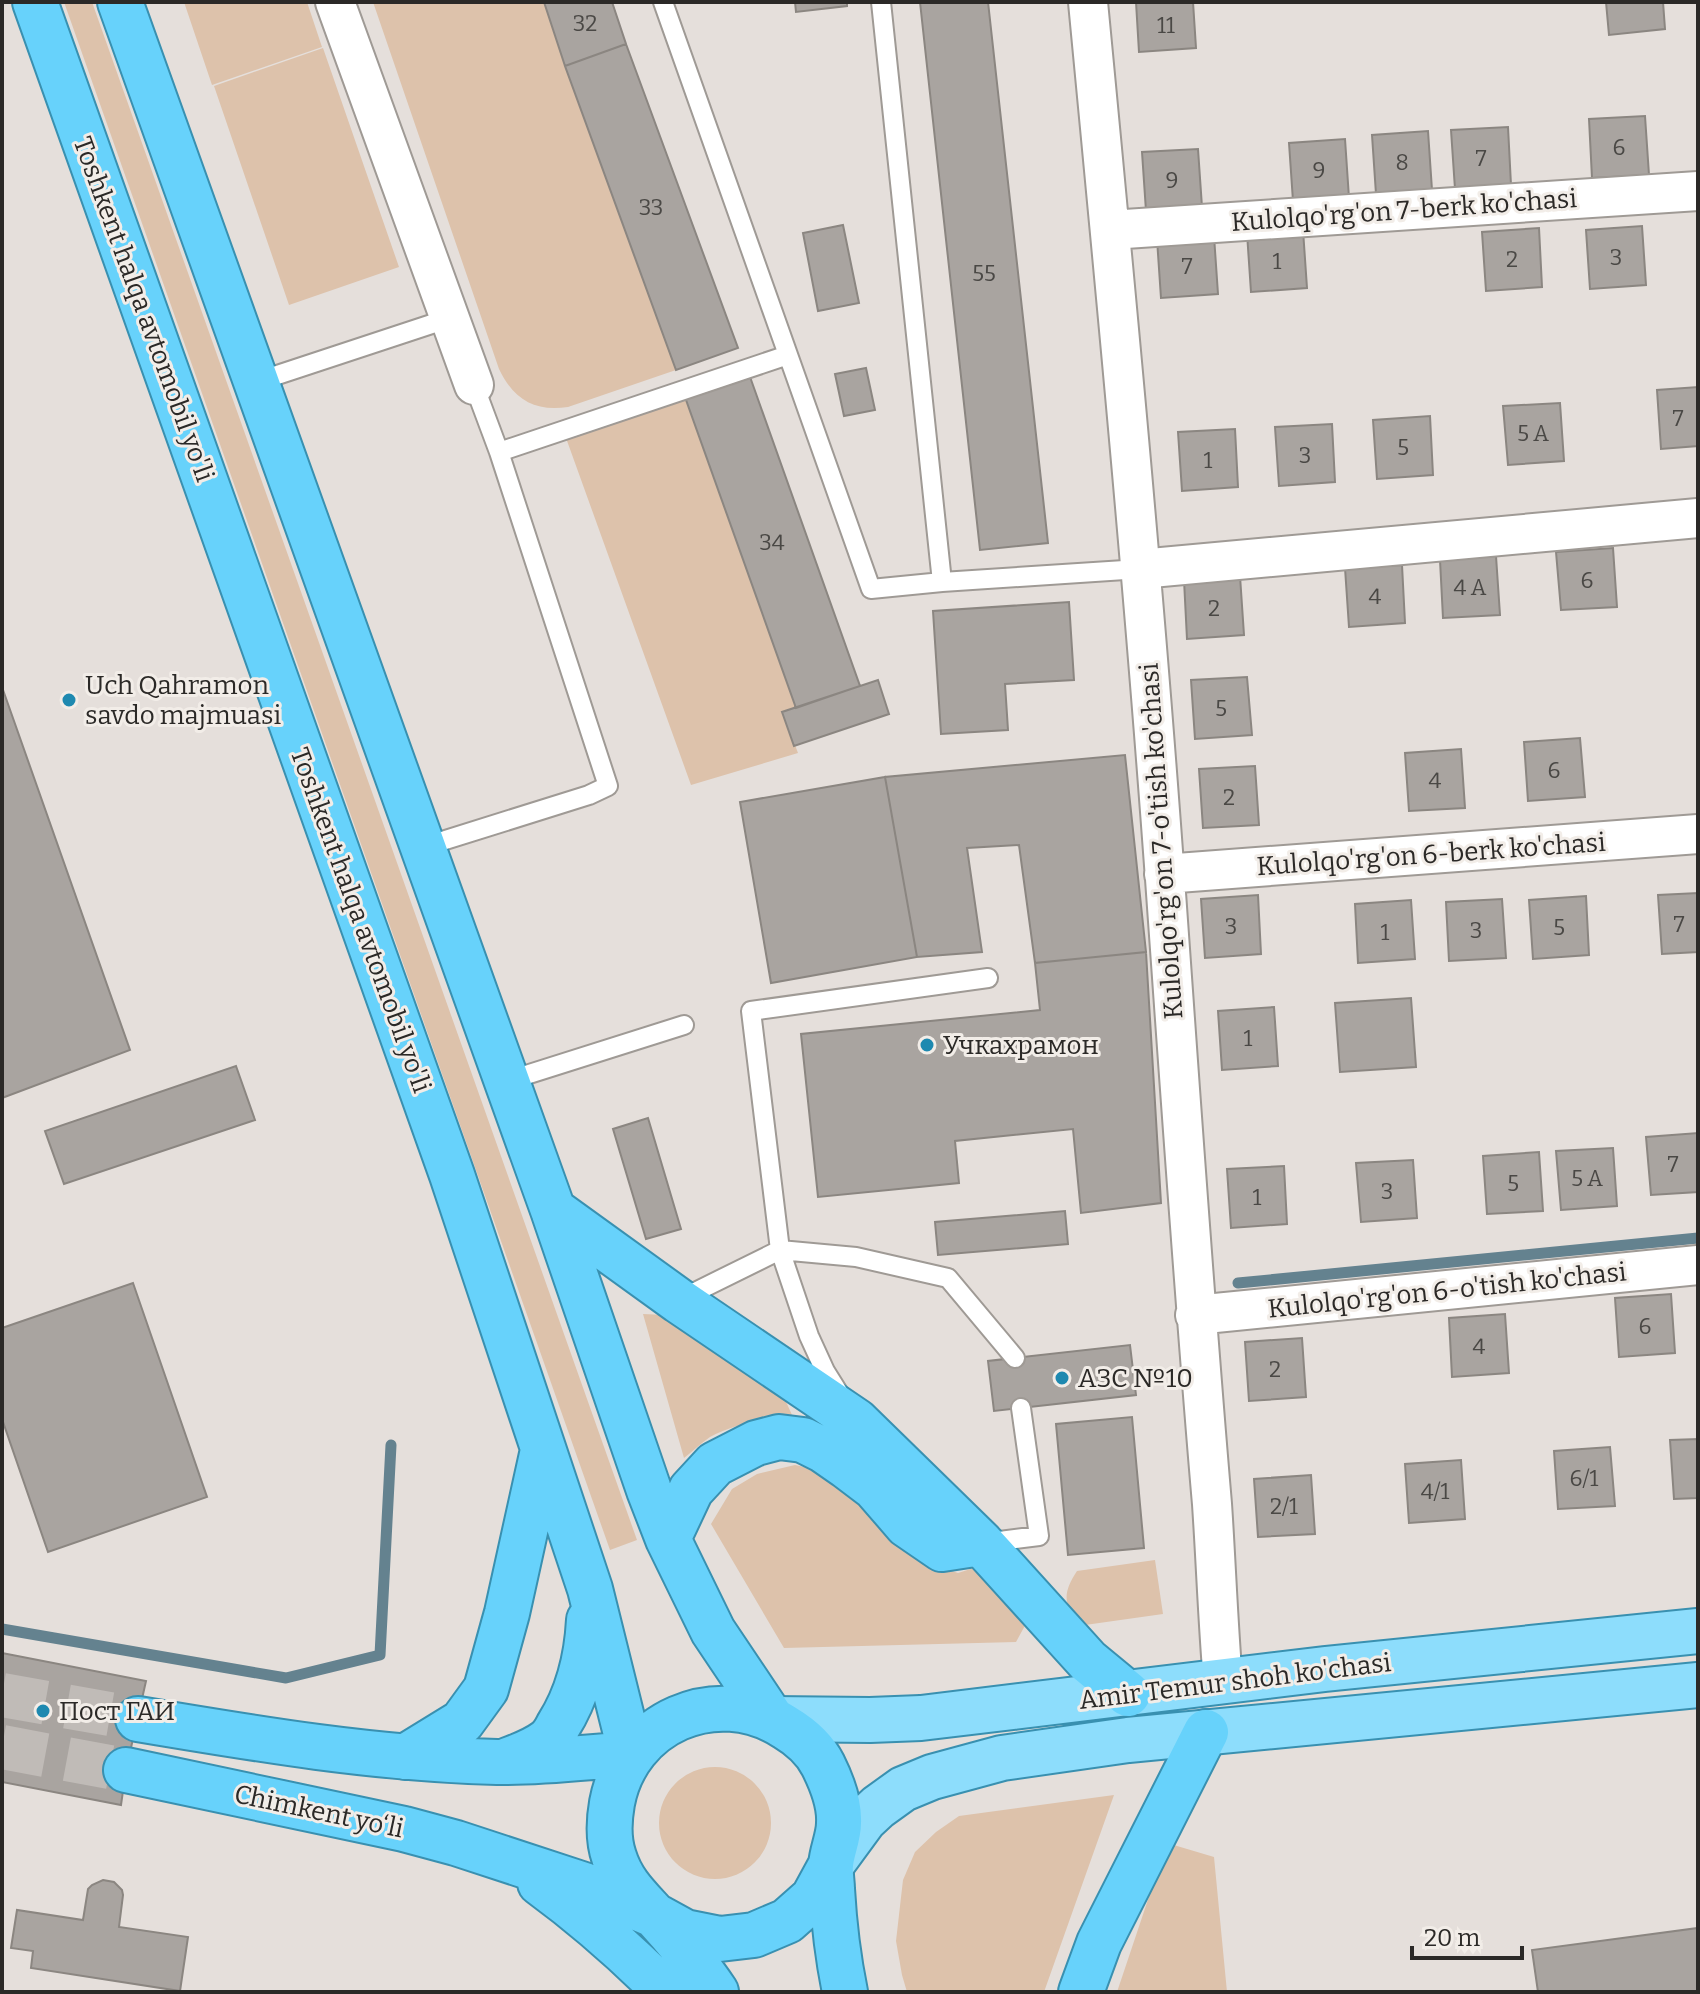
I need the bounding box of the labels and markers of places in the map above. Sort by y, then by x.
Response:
place label: Uch Qahramon savdo majmuasi [85,670,281,731]
marker: Uch Qahramon savdo majmuasi [60,691,78,709]
place label: Учкахрамон [943,1030,1099,1061]
marker: Учкахрамон [918,1036,936,1054]
place label: АЗС №10 [1078,1363,1193,1394]
marker: АЗС №10 [1053,1369,1071,1387]
place label: Пост ГАИ [59,1696,175,1727]
marker: Пост ГАИ [34,1702,52,1720]

